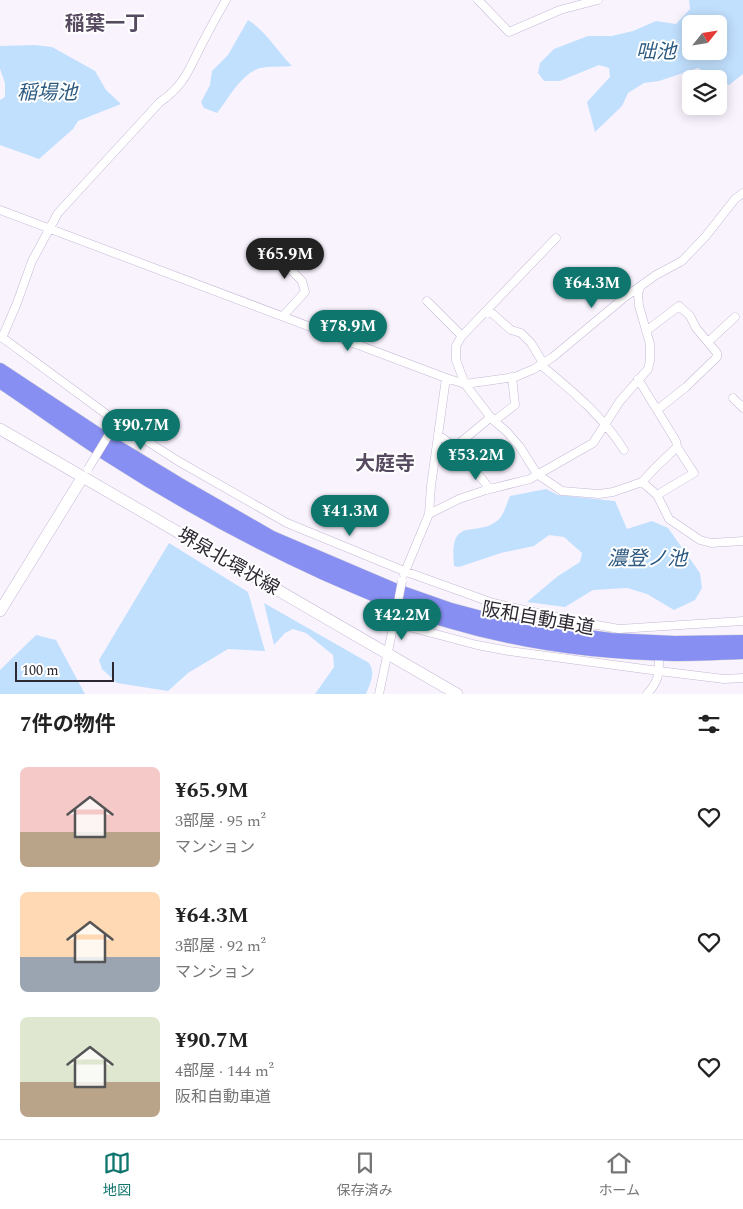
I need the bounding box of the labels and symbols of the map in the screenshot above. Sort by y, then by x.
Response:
district label: 稲葉一丁 [65,9,145,39]
north arrow [682,15,728,60]
water label: 咄池 [636,37,678,67]
water label: 稲場池 [17,78,79,108]
pin: ¥65.9M [244,238,326,280]
pin: ¥64.3M [551,266,633,309]
pin: ¥78.9M [307,310,389,352]
pin: ¥90.7M [100,408,182,451]
pin: ¥53.2M [435,438,517,481]
district label: 大庭寺 [355,449,415,479]
pin: ¥41.3M [309,494,391,537]
street label: 堺泉北環状線 [171,521,285,603]
water label: 濃登ノ池 [607,544,689,574]
street label: 阪和自動車道 [479,595,597,643]
pin: ¥42.2M [361,598,443,641]
scale bar [15,659,114,682]

